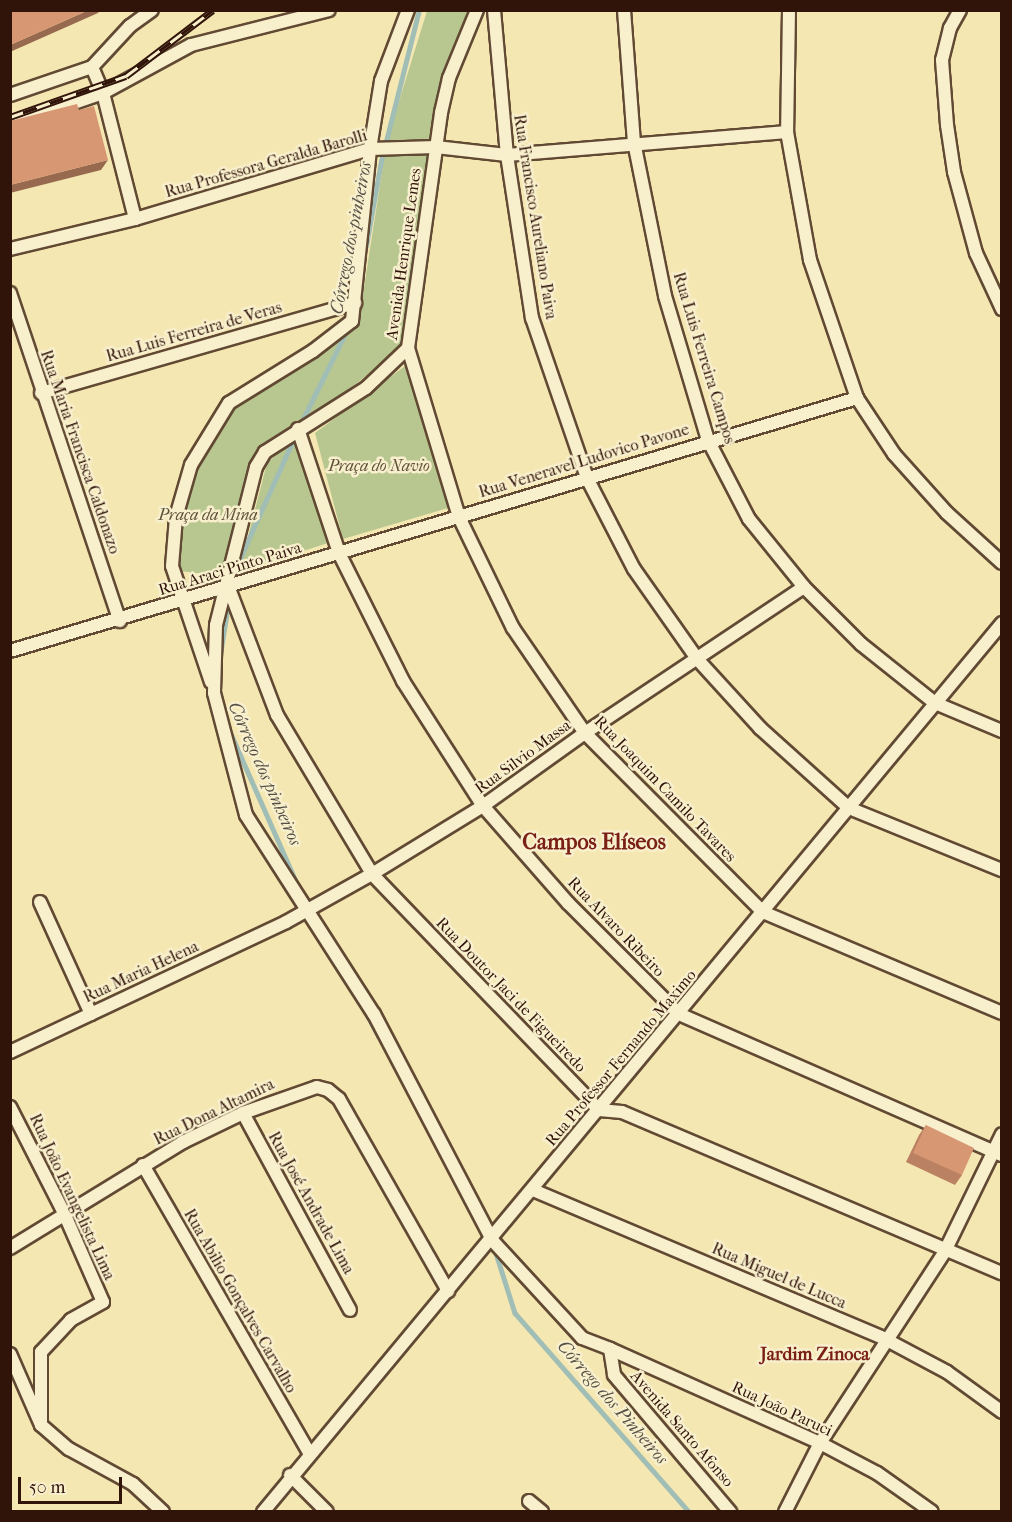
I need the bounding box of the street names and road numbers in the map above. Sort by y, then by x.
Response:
street label: Rua Francisco Aureliano Paiva [509,113,561,321]
street label: Rua Professora Geralda Barolli [163,126,369,202]
street label: Avenida Henrique Lemes [382,167,426,341]
street label: Rua Luis Ferreira Campos [669,270,739,446]
street label: Rua Luis Ferreira de Veras [104,298,284,366]
street label: Rua Maria Francisca Caldonazo [36,348,124,556]
street label: Rua Veneravel Ludovico Pavone [477,420,691,502]
street label: Rua Araci Pinto Paiva [156,538,304,600]
street label: Rua Joaquim Camilo Tavares [590,712,740,866]
street label: Rua Silvio Massa [471,716,575,798]
street label: Rua Alvaro Ribeiro [563,873,669,981]
street label: Rua Doutor Jaci de Figueiredo [432,914,590,1076]
street label: Rua Maria Helena [80,937,202,1007]
street label: Rua Professor Fernando Maximo [542,966,700,1150]
street label: Rua Dona Altamira [151,1075,277,1149]
street label: Rua João Evangelista Lima [25,1111,119,1283]
street label: Rua José Andrade Lima [264,1128,358,1278]
street label: Rua Abilio Gonçalves Carvalho [179,1206,301,1396]
street label: Rua Miguel de Lucca [709,1239,849,1313]
street label: Avenida Santo Afonso [626,1367,738,1491]
street label: Rua João Paruci [729,1377,835,1441]

